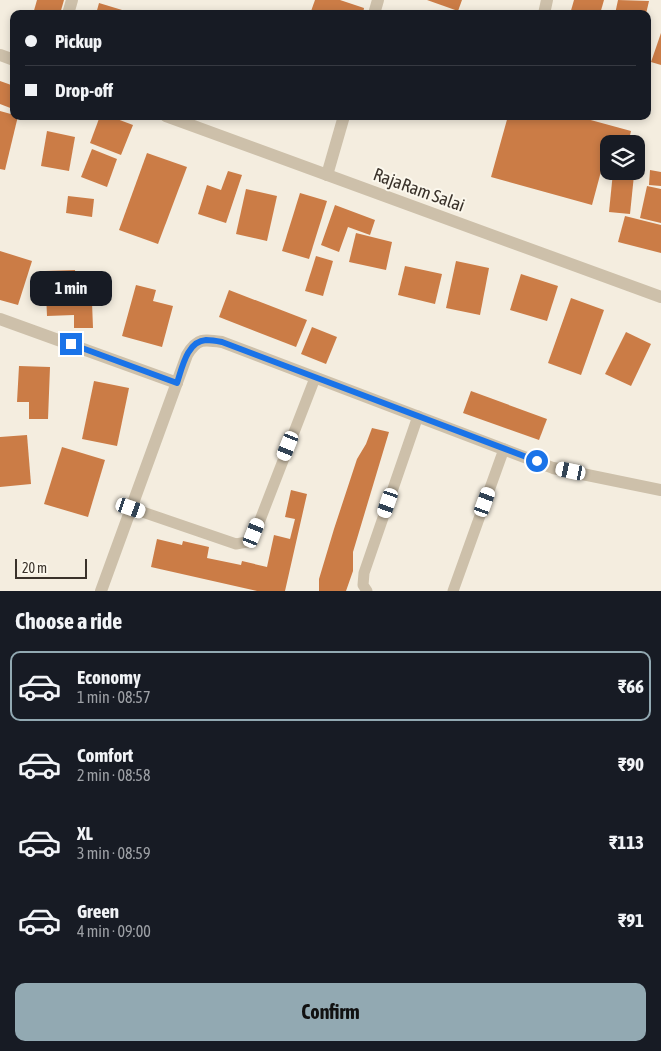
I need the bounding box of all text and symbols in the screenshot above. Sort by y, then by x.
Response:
text: Pickup [55,30,102,52]
text: Drop-off [55,79,113,101]
map controls [600,135,645,180]
button: layers [600,135,645,180]
street label: RajaRam Salai [371,163,468,216]
callout: 1 min [30,272,112,306]
text: 1 min [55,279,87,297]
route end [60,333,82,355]
car [275,429,300,463]
route start [526,450,548,472]
car [554,461,587,481]
car [472,485,497,519]
car [376,486,399,520]
car [114,496,147,520]
car [241,516,266,550]
scale bar [15,556,88,579]
text: 20 m [22,560,47,576]
text: Choose a ride [15,608,122,634]
icon: car [17,664,62,709]
text: Economy [77,666,141,688]
text: ₹66 [618,675,644,697]
text: 1 min · 08:57 [77,688,150,706]
icon: car [17,742,62,787]
text: Comfort [77,744,133,766]
text: ₹90 [618,753,644,775]
text: 2 min · 08:58 [77,766,150,784]
icon: car [17,820,62,865]
text: XL [77,822,93,844]
text: ₹113 [609,831,644,853]
text: 3 min · 08:59 [77,844,150,862]
icon: car [17,898,62,943]
text: Green [77,900,119,922]
text: ₹91 [618,909,644,931]
text: 4 min · 09:00 [77,922,151,940]
button: Confirm [15,983,646,1041]

